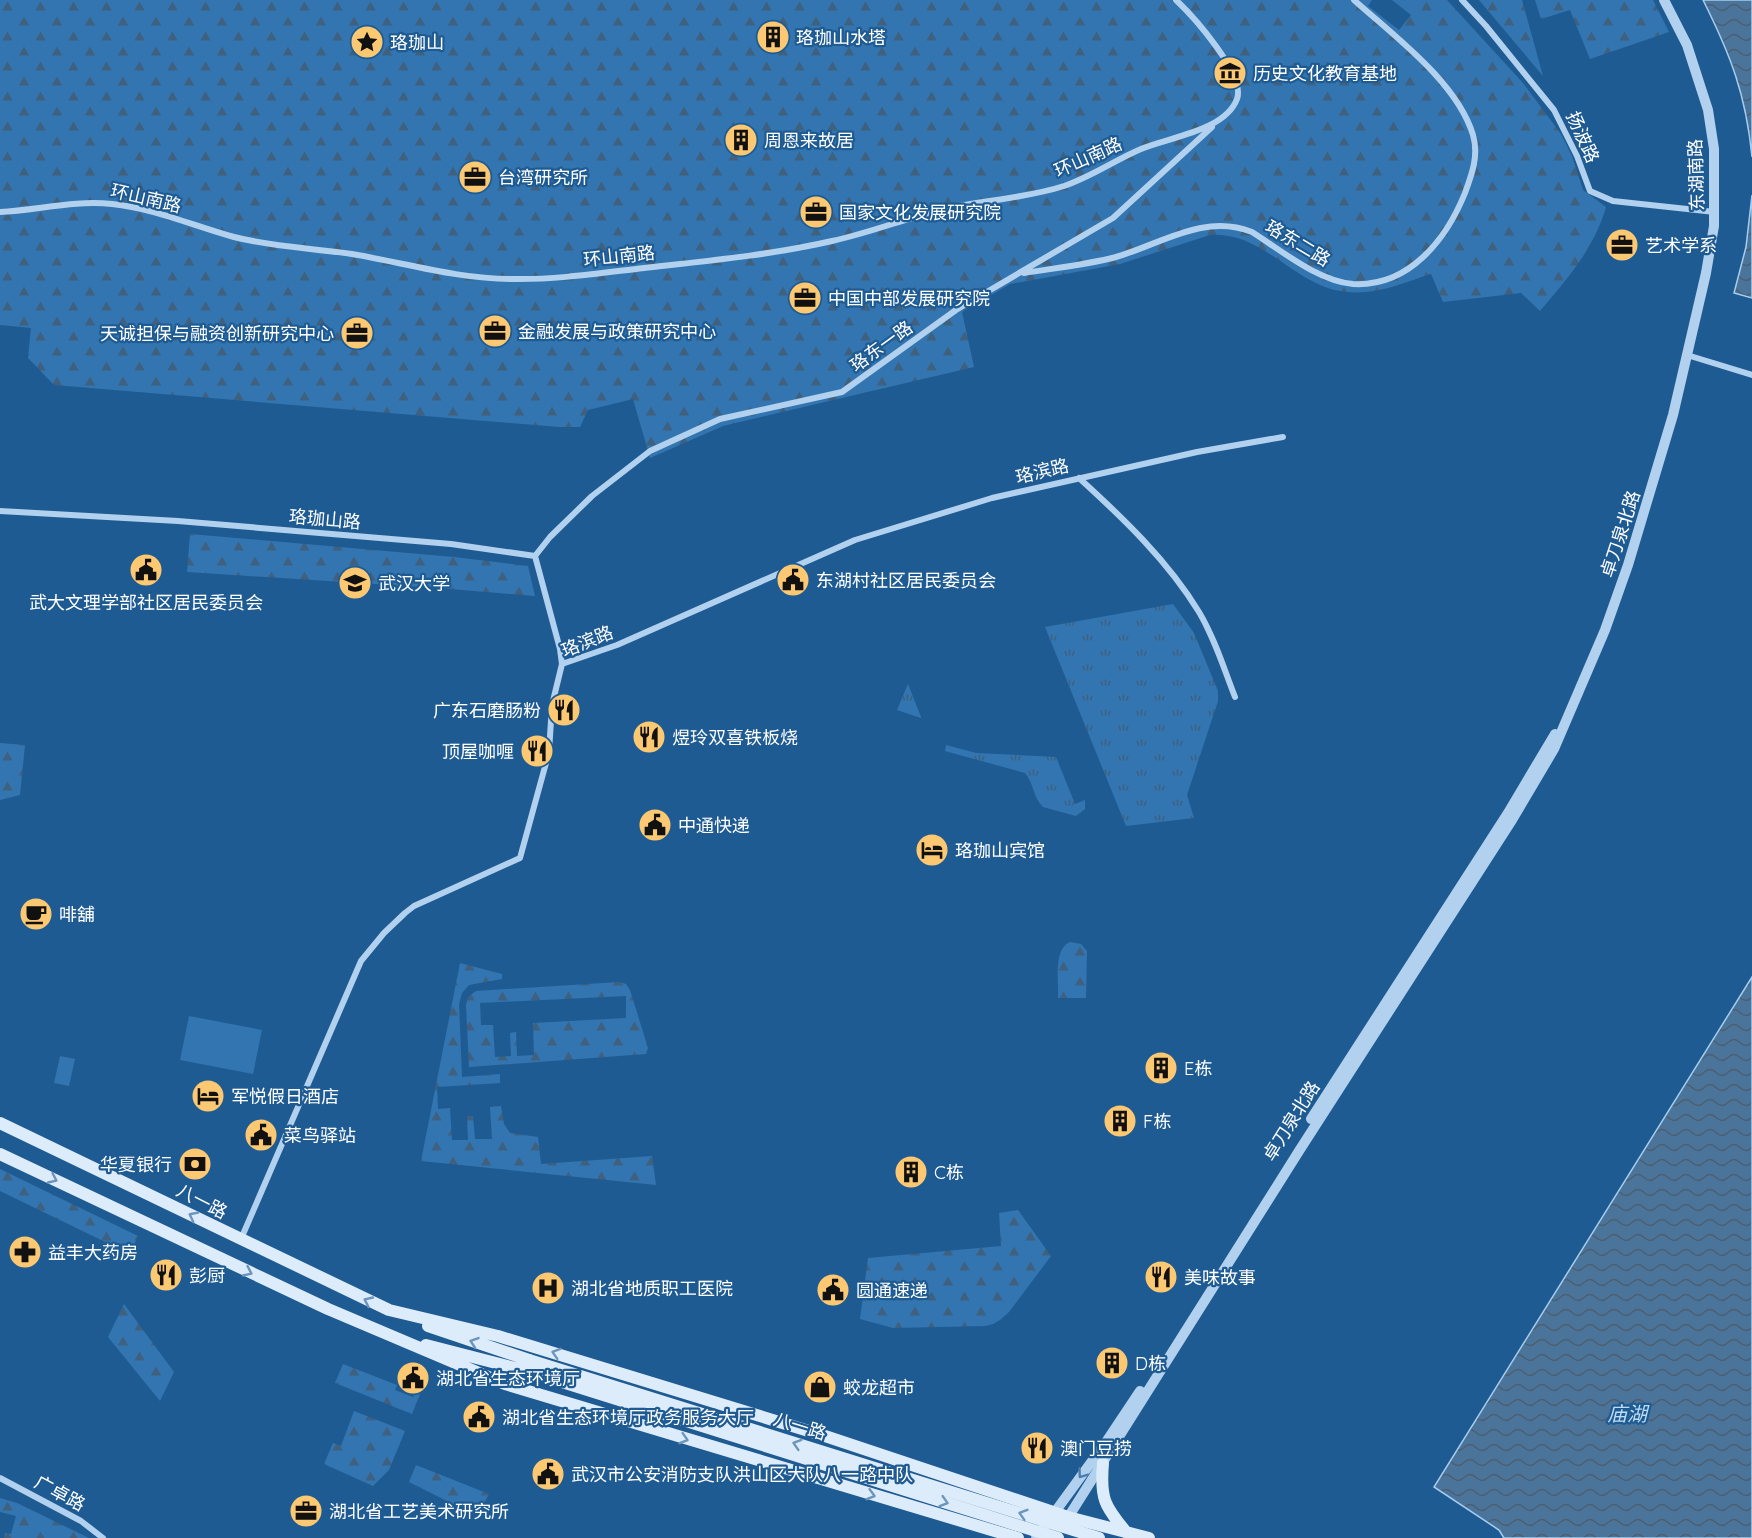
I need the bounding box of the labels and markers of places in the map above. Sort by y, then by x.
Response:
building icon: 珞珈山水塔 [755,19,791,55]
place icon: 珞珈山 [349,24,385,60]
place label: 珞珈山水塔 [796,26,886,49]
place label: 珞珈山 [390,31,444,54]
museum icon: 历史文化教育基地 [1212,55,1248,91]
place label: 历史文化教育基地 [1253,62,1397,85]
building icon: 周恩来故居 [723,122,759,158]
place label: 周恩来故居 [764,129,854,152]
office icon: 台湾研究所 [457,159,493,195]
place label: 台湾研究所 [498,166,588,189]
office icon: 国家文化发展研究院 [798,194,834,230]
place label: 国家文化发展研究院 [839,201,1001,224]
office icon: 艺术学系 [1604,227,1640,263]
place label: 艺术学系 [1645,234,1717,257]
office icon: 中国中部发展研究院 [787,280,823,316]
place label: 中国中部发展研究院 [828,287,990,310]
office icon: 金融发展与政策研究中心 [477,313,513,349]
office icon: 天诚担保与融资创新研究中心 [339,315,375,351]
place label: 金融发展与政策研究中心 [518,320,716,343]
place label: 天诚担保与融资创新研究中心 [100,322,334,345]
public building icon: 武大文理学部社区居民委员会 [128,552,164,588]
public building icon: 东湖村社区居民委员会 [775,562,811,598]
school or university icon: 武汉大学 [337,565,373,601]
place label: 东湖村社区居民委员会 [816,569,996,592]
place label: 武汉大学 [378,572,450,595]
place label: 武大文理学部社区居民委员会 [29,591,263,614]
restaurant icon: 广东石磨肠粉 [546,692,582,728]
place label: 广东石磨肠粉 [433,699,541,722]
restaurant icon: 煜玲双喜铁板烧 [631,719,667,755]
place label: 煜玲双喜铁板烧 [672,726,798,749]
restaurant icon: 顶屋咖喱 [519,733,555,769]
place label: 顶屋咖喱 [442,740,514,763]
public building icon: 中通快递 [637,807,673,843]
place label: 中通快递 [678,814,750,837]
hotel icon: 珞珈山宾馆 [914,832,950,868]
place label: 珞珈山宾馆 [955,839,1045,862]
cafe icon: 啡舖 [18,896,54,932]
place label: 啡舖 [59,903,95,926]
building icon: E栋 [1143,1050,1179,1086]
place label: E栋 [1184,1057,1212,1080]
hotel icon: 军悦假日酒店 [190,1078,226,1114]
place label: 军悦假日酒店 [231,1085,339,1108]
building icon: F栋 [1102,1103,1138,1139]
place label: F栋 [1143,1110,1171,1133]
public building icon: 菜鸟驿站 [243,1117,279,1153]
place label: 菜鸟驿站 [284,1124,356,1147]
bank icon: 华夏银行 [177,1146,213,1182]
place label: 华夏银行 [100,1153,172,1176]
building icon: C栋 [893,1154,929,1190]
place label: C栋 [934,1161,964,1184]
pharmacy icon: 益丰大药房 [7,1234,43,1270]
place label: 益丰大药房 [48,1241,138,1264]
restaurant icon: 彭厨 [148,1257,184,1293]
restaurant icon: 美味故事 [1143,1259,1179,1295]
place label: 彭厨 [189,1264,225,1287]
place label: 美味故事 [1184,1266,1256,1289]
hospital icon: 湖北省地质职工医院 [530,1270,566,1306]
public building icon: 圆通速递 [815,1272,851,1308]
place label: 湖北省地质职工医院 [571,1277,733,1300]
place label: 圆通速递 [856,1279,928,1302]
building icon: D栋 [1094,1345,1130,1381]
place label: D栋 [1135,1352,1166,1375]
public building icon: 湖北省生态环境厅 [395,1360,431,1396]
place label: 湖北省生态环境厅 [436,1367,580,1390]
shop icon: 蛟龙超市 [802,1369,838,1405]
place label: 蛟龙超市 [843,1376,915,1399]
public building icon: 湖北省生态环境厅政务服务大厅 [461,1399,497,1435]
place label: 湖北省生态环境厅政务服务大厅 [502,1406,754,1429]
restaurant icon: 澳门豆捞 [1019,1430,1055,1466]
place label: 澳门豆捞 [1060,1437,1132,1460]
public building icon: 武汉市公安消防支队洪山区大队八一路中队 [530,1456,566,1492]
place label: 武汉市公安消防支队洪山区大队八一路中队 [571,1463,913,1486]
office icon: 湖北省工艺美术研究所 [288,1493,324,1529]
place label: 湖北省工艺美术研究所 [329,1500,509,1523]

